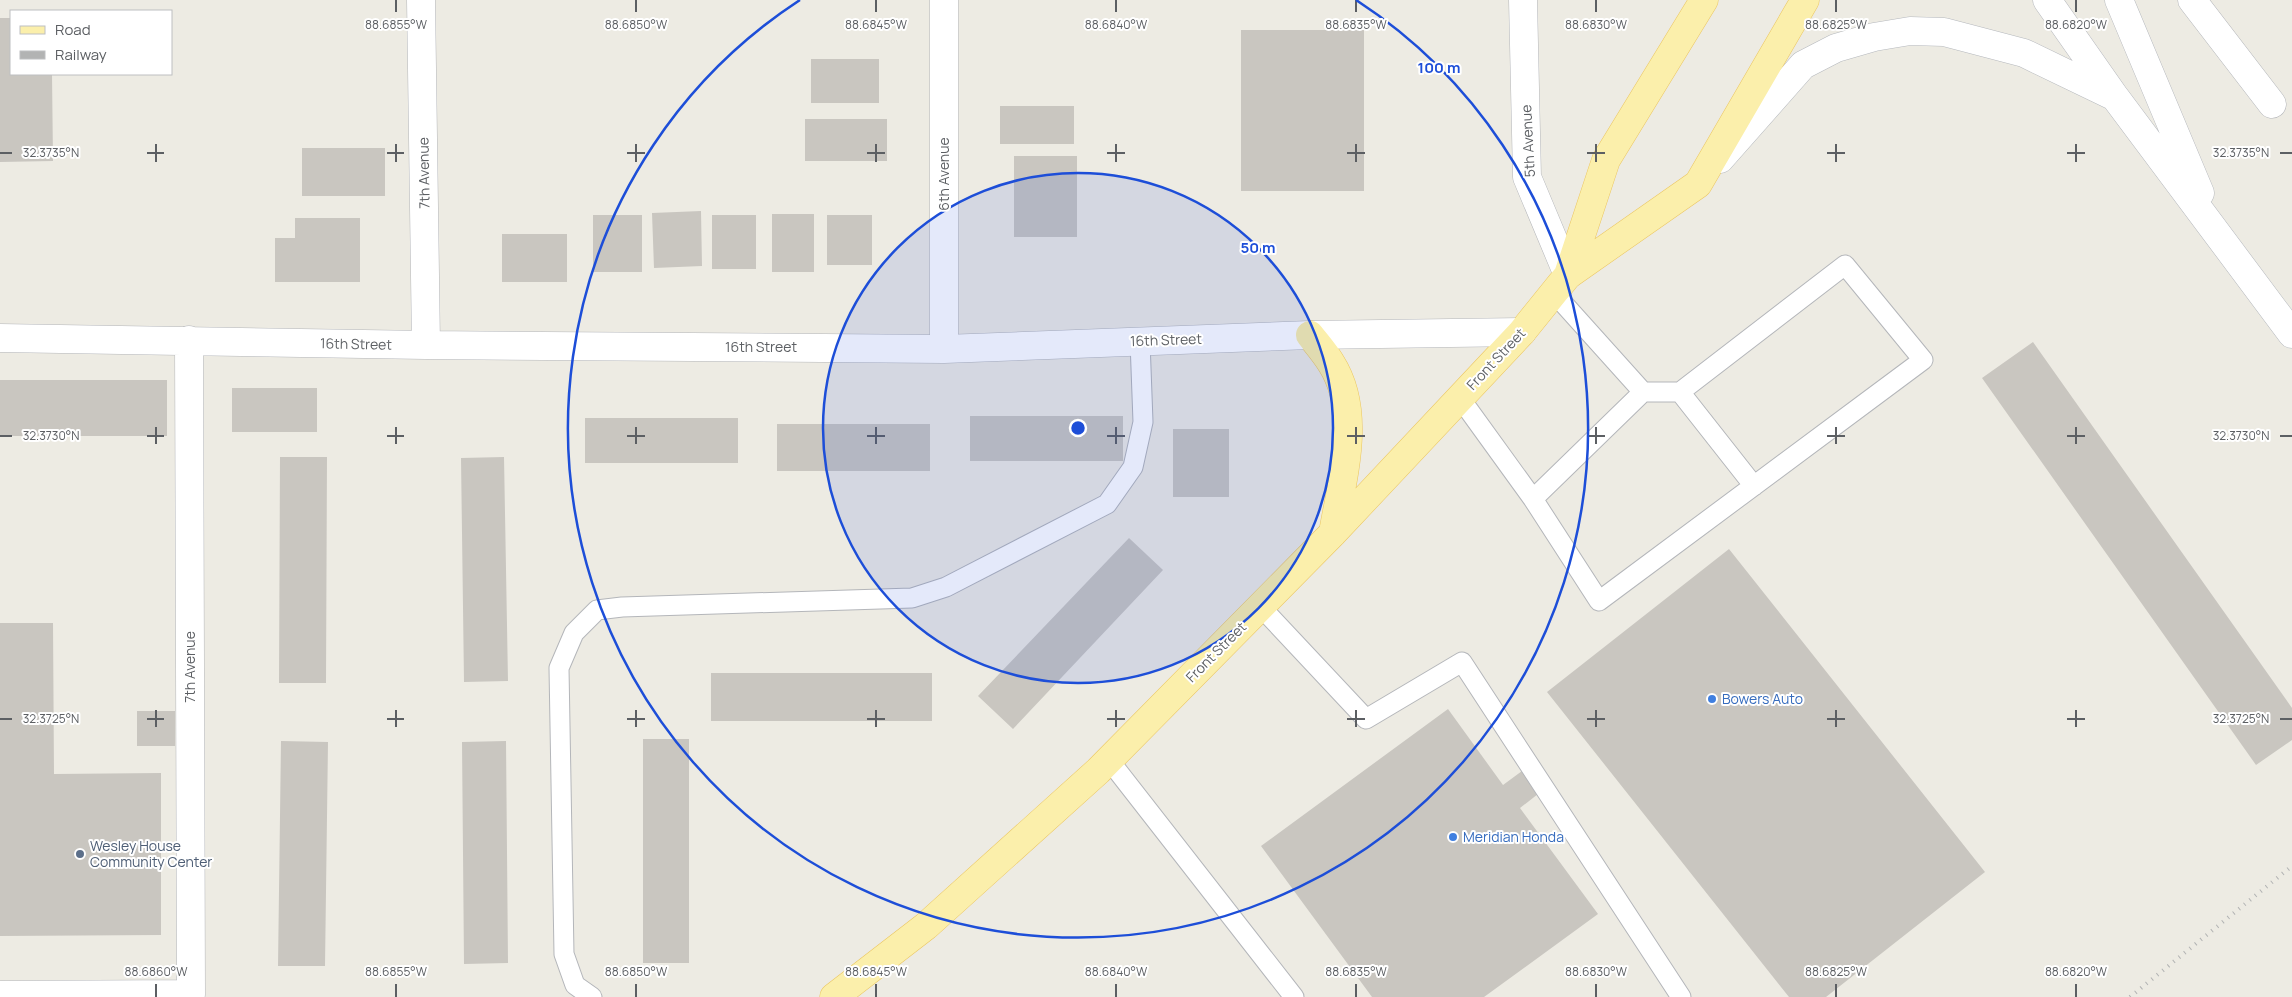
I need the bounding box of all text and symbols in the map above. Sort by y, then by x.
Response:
legend [10,10,172,75]
text: 88.6855°W [365,16,428,33]
text: 88.6850°W [605,16,668,33]
text: 88.6845°W [845,16,908,33]
text: 88.6840°W [1085,16,1148,33]
text: 88.6835°W [1325,16,1388,33]
text: 88.6830°W [1565,16,1628,33]
text: 88.6825°W [1805,16,1868,33]
text: 88.6820°W [2045,16,2108,33]
text: Road [55,19,91,40]
text: Railway [55,44,107,65]
text: 100 m [1418,57,1460,78]
street label: 5th Avenue [1516,104,1539,178]
street label: 7th Avenue [413,137,434,209]
street label: 6th Avenue [934,137,953,211]
text: 32.3735°N [23,144,79,161]
text: 32.3735°N [2213,144,2269,161]
text: 50 m [1240,237,1276,258]
street label: Front Street [1462,323,1529,394]
street label: 16th Street [1130,329,1203,350]
street label: 16th Street [320,333,393,354]
street label: 16th Street [725,337,797,356]
centre of rings [1069,419,1087,437]
text: 32.3730°N [23,427,79,444]
text: 32.3730°N [2213,427,2269,444]
street label: Front Street [1181,617,1250,686]
street label: 7th Avenue [180,631,199,703]
place label: Bowers Auto [1722,689,1803,708]
marker: Bowers Auto [1706,693,1718,705]
text: 32.3725°N [23,710,79,727]
text: 32.3725°N [2213,710,2269,727]
place label: Meridian Honda [1463,827,1564,846]
marker: Meridian Honda [1447,831,1459,843]
place label: Wesley House Community Center [90,836,212,871]
marker: Wesley House Community Center [74,848,86,860]
text: 88.6860°W [125,963,188,980]
text: 88.6855°W [365,963,428,980]
text: 88.6850°W [605,963,668,980]
text: 88.6845°W [845,963,908,980]
text: 88.6840°W [1085,963,1148,980]
text: 88.6835°W [1325,963,1388,980]
text: 88.6830°W [1565,963,1628,980]
text: 88.6825°W [1805,963,1868,980]
text: 88.6820°W [2045,963,2108,980]

